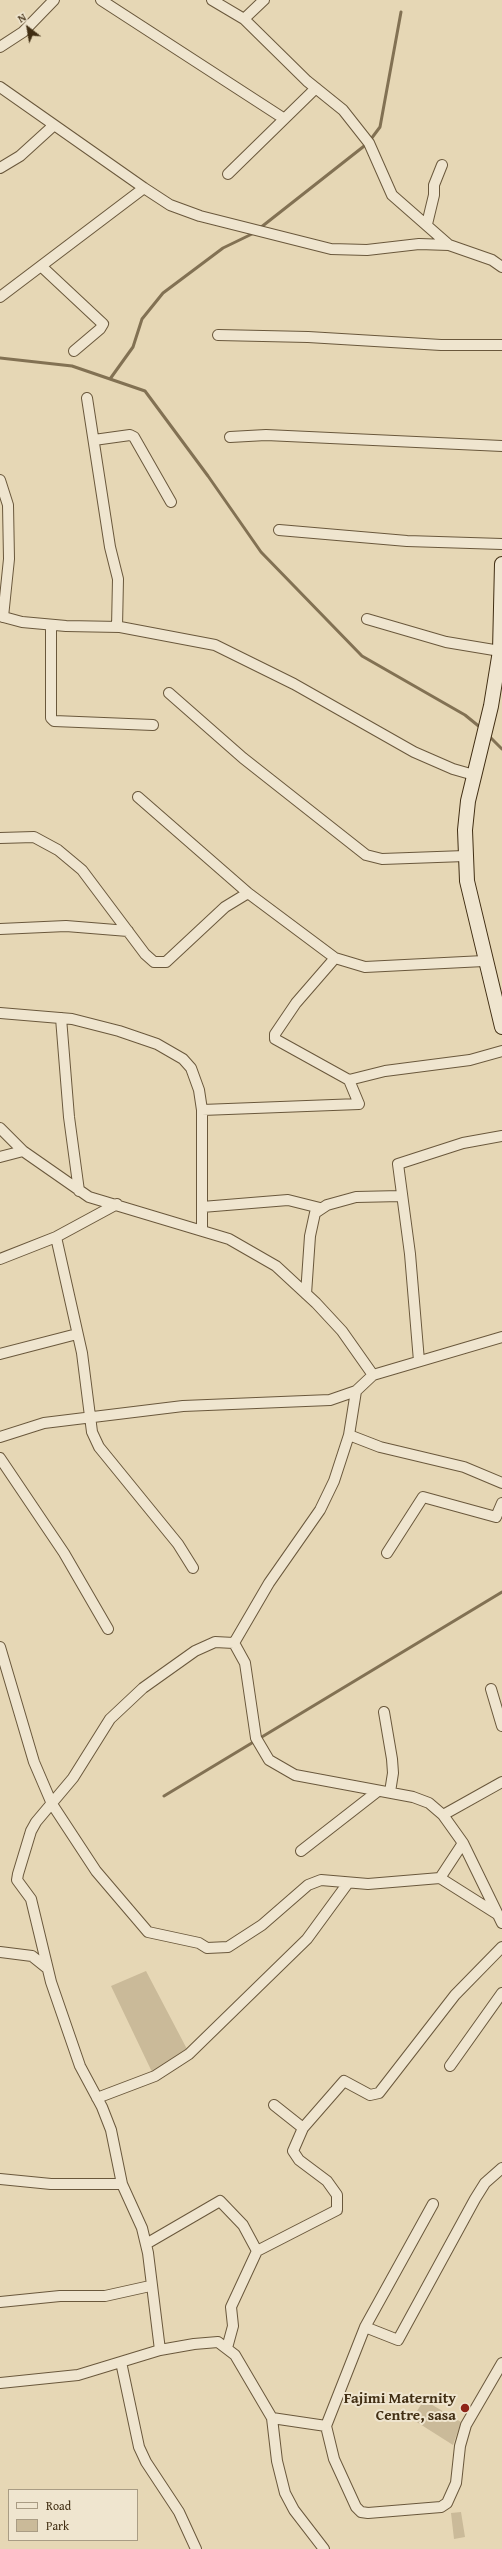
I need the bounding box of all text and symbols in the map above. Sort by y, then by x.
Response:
north arrow [8,8,48,48]
text: N [15,9,29,26]
place label: Fajimi Maternity Centre, sasa [344,2390,456,2425]
marker: Fajimi Maternity Centre, sasa [459,2402,471,2414]
legend [8,2489,138,2541]
text: Road [46,2497,71,2514]
text: Park [46,2517,69,2534]

